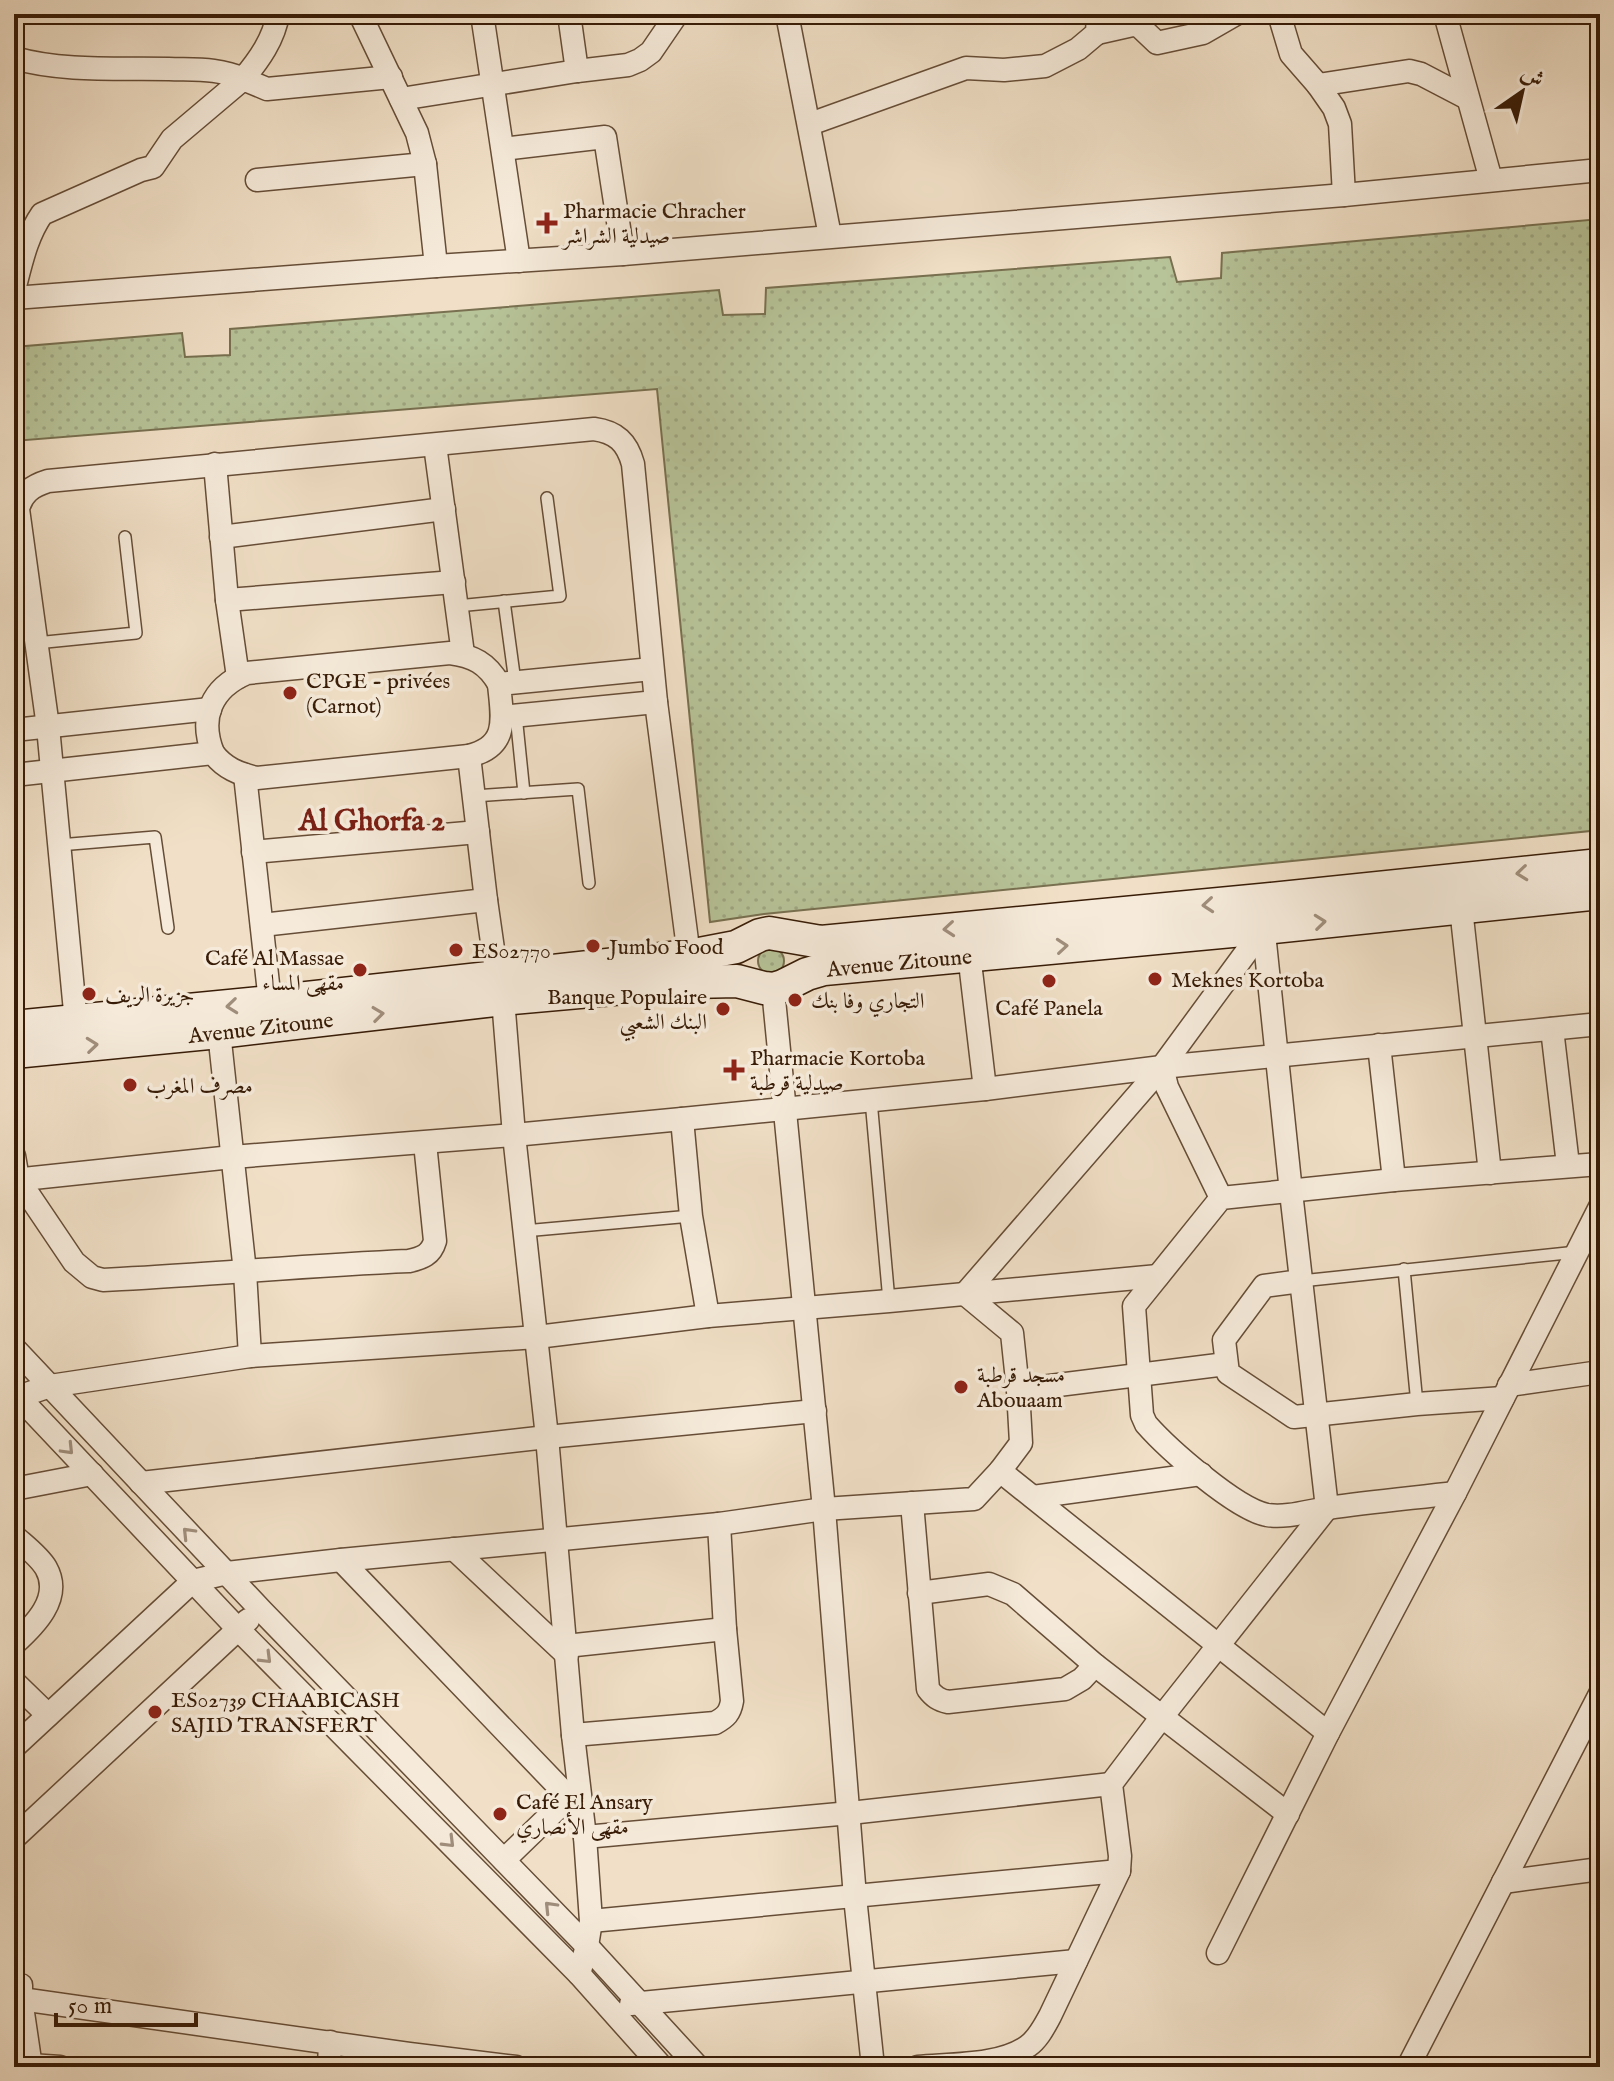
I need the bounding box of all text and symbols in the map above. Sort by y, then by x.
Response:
north arrow [1482,52,1562,132]
text: ش [1515,59,1549,95]
place label: Pharmacie Chracher صيدلية الشراشر [561,198,746,251]
marker: Pharmacie Chracher صيدلية الشراشر [538,214,556,232]
place label: CPGE - privées (Carnot) [306,668,450,721]
marker: CPGE - privées (Carnot) [281,684,299,702]
district label: Al Ghorfa 2 [298,803,445,841]
one-way arrow [1515,864,1528,881]
one-way arrow [1201,896,1214,913]
one-way arrow [1314,914,1327,931]
one-way arrow [942,921,955,938]
place label: Jumbo Food [606,934,724,962]
marker: Jumbo Food [584,937,602,955]
place label: ES02770 [472,938,551,966]
one-way arrow [1055,938,1068,955]
marker: ES02770 [447,941,465,959]
street label: Avenue Zitoune [824,943,973,985]
place label: Café Al Massae مقهى المساء [205,945,344,998]
marker: Café Al Massae مقهى المساء [351,961,369,979]
place label: Meknes Kortoba [1171,967,1325,995]
marker: Meknes Kortoba [1146,970,1164,988]
marker: Café Panela [1040,972,1058,990]
place label: جزيرة الريف [105,982,194,1010]
place label: Banque Populaire البنك الشعبي [547,984,707,1042]
marker: جزيرة الريف [80,985,98,1003]
place label: التجاري وفا بنك [811,988,925,1018]
marker: التجاري وفا بنك [786,991,804,1009]
place label: Café Panela [995,995,1103,1023]
one-way arrow [225,997,238,1014]
marker: Banque Populaire البنك الشعبي [714,1000,732,1018]
one-way arrow [372,1005,385,1022]
street label: Avenue Zitoune [186,1007,335,1051]
one-way arrow [86,1036,99,1053]
place label: Pharmacie Kortoba صيدلية قرطبة [750,1045,925,1098]
marker: Pharmacie Kortoba صيدلية قرطبة [725,1061,743,1079]
place label: مصرف المغرب [146,1073,253,1101]
marker: مصرف المغرب [121,1076,139,1094]
place label: مسجد قرطبة Abouaam [976,1362,1065,1415]
marker: مسجد قرطبة Abouaam [952,1378,970,1396]
one-way arrow [58,1440,73,1454]
one-way arrow [183,1528,198,1542]
one-way arrow [257,1649,271,1663]
place label: ES02739 CHAABICASH SAJID TRANSFERT [171,1687,400,1740]
marker: ES02739 CHAABICASH SAJID TRANSFERT [146,1703,164,1721]
place label: Café El Ansary مقهى الأنصاري [516,1789,653,1844]
marker: Café El Ansary مقهى الأنصاري [491,1805,509,1823]
one-way arrow [440,1833,454,1848]
one-way arrow [544,1902,559,1916]
scale bar [56,1977,196,2027]
text: 50 m [68,1991,112,2022]

